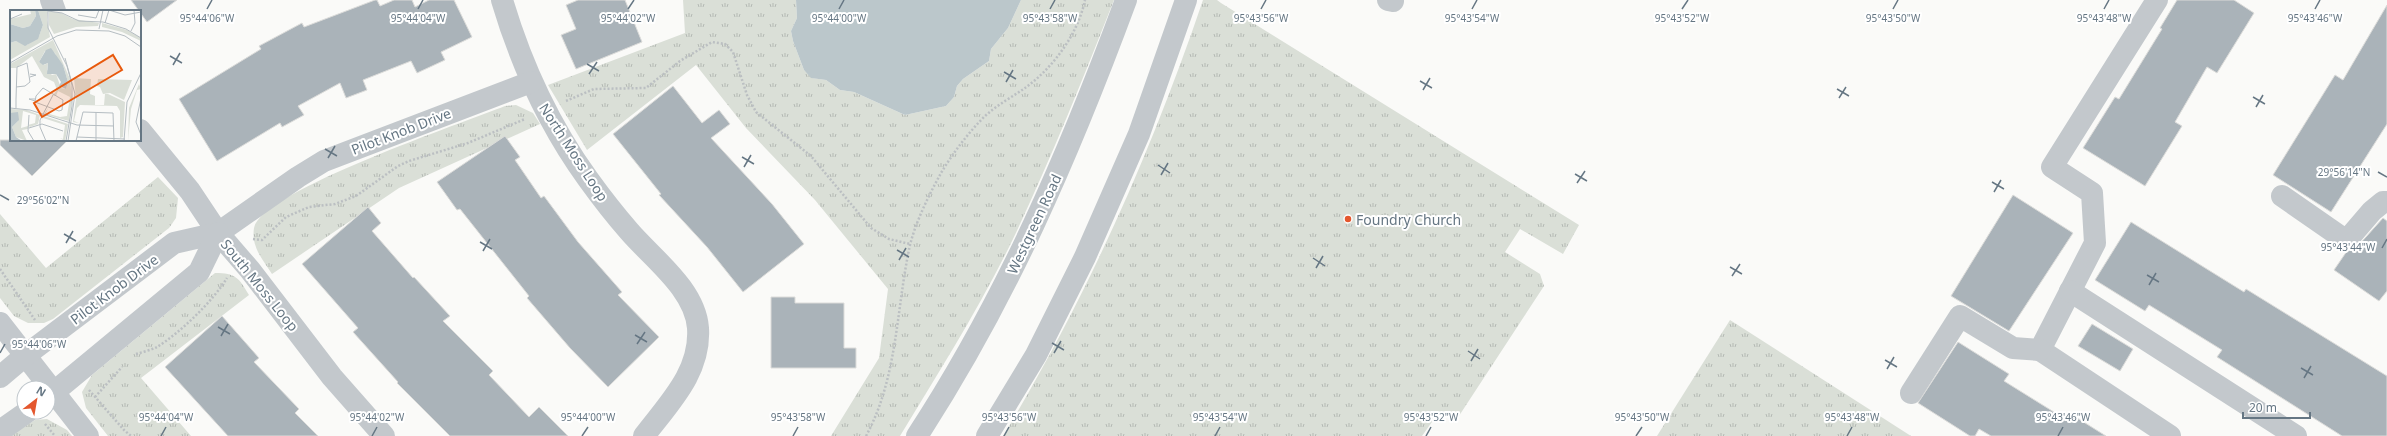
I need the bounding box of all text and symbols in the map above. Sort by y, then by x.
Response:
inset map [10,10,141,141]
text: 95°44'06"W [180,11,235,25]
text: 95°44'04"W [391,11,446,25]
text: 95°44'02"W [601,11,656,25]
text: 95°44'00"W [812,11,867,25]
text: 95°43'58"W [1023,11,1078,25]
text: 95°43'56"W [1234,11,1289,25]
text: 95°43'54"W [1445,11,1500,25]
text: 95°43'52"W [1655,11,1710,25]
text: 95°43'50"W [1866,11,1921,25]
text: 95°43'48"W [2077,11,2132,25]
text: 95°43'46"W [2288,11,2343,25]
street label: North Moss Loop [535,99,613,205]
street label: Pilot Knob Drive [348,103,454,159]
text: 29°56'14"N [2318,165,2370,179]
street label: Westgreen Road [1003,171,1065,277]
text: 29°56'02"N [17,193,69,207]
place label: Foundry Church [1356,210,1461,229]
marker: Foundry Church [1343,214,1353,224]
street label: South Moss Loop [217,235,303,335]
text: 95°43'44"W [2321,240,2376,254]
street label: Pilot Knob Drive [66,250,162,328]
text: 95°44'06"W [12,337,67,351]
north arrow [16,380,56,420]
text: N [34,382,49,400]
scale bar [2243,394,2310,420]
text: 20 m [2249,399,2277,416]
text: 95°44'04"W [139,410,194,424]
text: 95°44'02"W [350,410,405,424]
text: 95°44'00"W [561,410,616,424]
text: 95°43'58"W [771,410,826,424]
text: 95°43'56"W [982,410,1037,424]
text: 95°43'54"W [1193,410,1248,424]
text: 95°43'52"W [1404,410,1459,424]
text: 95°43'50"W [1615,410,1670,424]
text: 95°43'48"W [1825,410,1880,424]
text: 95°43'46"W [2036,410,2091,424]

